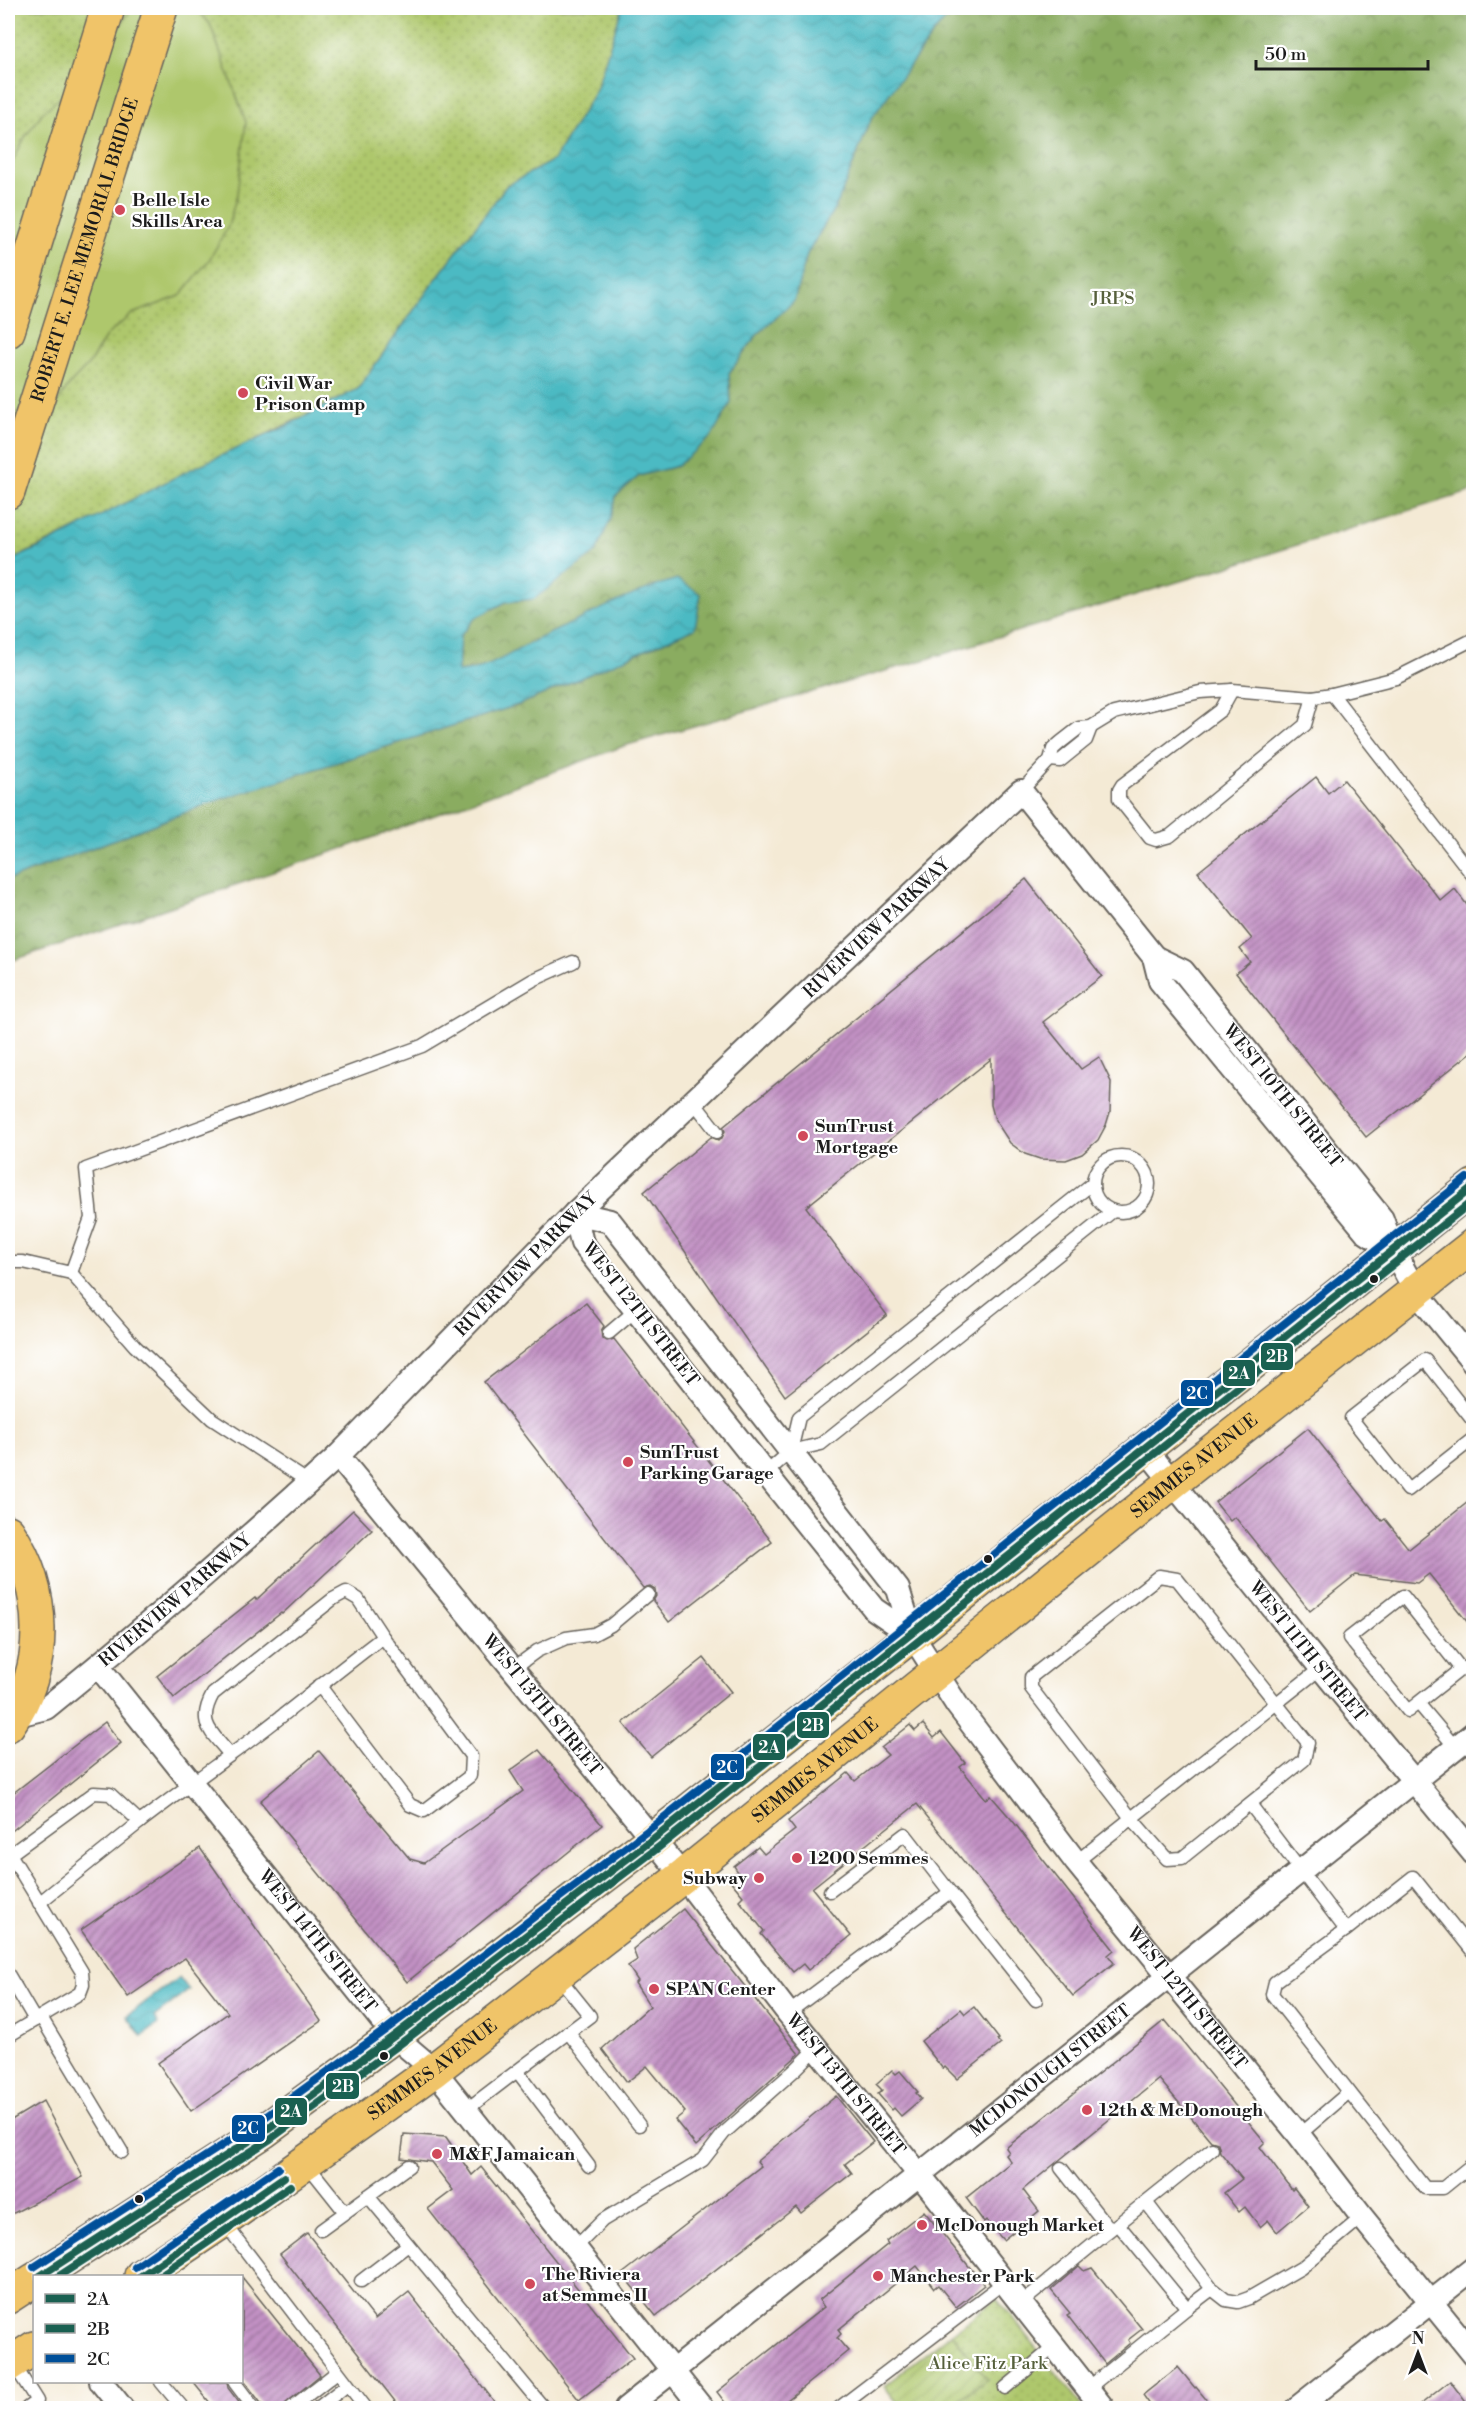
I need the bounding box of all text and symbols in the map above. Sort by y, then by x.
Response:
scale bar [1256,33,1428,71]
text: 50 m [1265,43,1307,66]
street label: ROBERT E. LEE MEMORIAL BRIDGE [26,95,144,405]
place label: Belle Isle Skills Area [132,189,223,233]
marker: Belle Isle Skills Area [113,203,127,217]
park label: JRPS [1090,287,1135,310]
place label: Civil War Prison Camp [255,372,365,416]
marker: Civil War Prison Camp [236,386,250,400]
street label: RIVERVIEW PARKWAY [798,852,956,1003]
street label: WEST 10TH STREET [1217,1019,1348,1173]
place label: SunTrust Mortgage [815,1115,898,1159]
marker: SunTrust Mortgage [796,1129,810,1143]
street label: RIVERVIEW PARKWAY [450,1187,603,1342]
street label: WEST 12TH STREET [576,1237,704,1391]
unlabelled marker [1368,1273,1380,1285]
line badge: 2B [1260,1342,1294,1371]
text: 2B [1266,1347,1288,1367]
line badge: 2A [1222,1359,1256,1387]
text: 2A [1228,1364,1250,1384]
line badge: 2C [1180,1379,1214,1407]
text: 2C [1186,1384,1208,1404]
street label: SEMMES AVENUE [1126,1409,1262,1524]
place label: SunTrust Parking Garage [640,1441,774,1485]
marker: SunTrust Parking Garage [621,1455,635,1469]
street label: RIVERVIEW PARKWAY [94,1528,257,1672]
unlabelled marker [982,1553,994,1565]
street label: WEST 11TH STREET [1243,1576,1372,1727]
street label: WEST 13TH STREET [476,1629,607,1781]
line badge: 2B [796,1711,830,1739]
street label: SEMMES AVENUE [747,1713,883,1828]
text: 2B [802,1716,824,1736]
line badge: 2A [752,1733,786,1761]
text: 2A [758,1738,780,1758]
line badge: 2C [710,1753,745,1781]
text: 2C [716,1758,738,1778]
place label: 1200 Semmes [809,1847,929,1870]
marker: 1200 Semmes [790,1851,804,1865]
street label: WEST 14TH STREET [253,1864,382,2018]
place label: Subway [683,1867,748,1890]
marker: Subway [752,1871,766,1885]
street label: WEST 12TH STREET [1121,1921,1252,2074]
place label: SPAN Center [666,1978,776,2001]
marker: SPAN Center [647,1982,661,1996]
street label: MCDONOUGH STREET [965,1999,1136,2142]
street label: WEST 13TH STREET [780,2008,910,2161]
street label: SEMMES AVENUE [363,2014,502,2126]
unlabelled marker [378,2050,390,2062]
line badge: 2B [325,2072,360,2100]
text: 2B [332,2077,354,2097]
line badge: 2A [274,2097,308,2126]
place label: 12th & McDonough [1099,2099,1263,2122]
text: 2A [280,2102,302,2122]
marker: 12th & McDonough [1080,2103,1094,2117]
line badge: 2C [231,2114,266,2143]
text: 2C [237,2119,259,2139]
place label: M&F Jamaican [449,2143,575,2166]
marker: M&F Jamaican [430,2147,444,2161]
unlabelled marker [133,2193,145,2205]
place label: McDonough Market [934,2214,1105,2237]
marker: McDonough Market [915,2218,929,2232]
place label: The Riviera at Semmes II [542,2263,648,2307]
place label: Manchester Park [890,2265,1036,2288]
marker: Manchester Park [871,2269,885,2283]
legend [33,2275,243,2383]
marker: The Riviera at Semmes II [523,2277,537,2291]
text: 2A [87,2288,110,2311]
text: 2B [87,2318,110,2341]
north arrow [1388,2323,1448,2383]
text: N [1412,2329,1425,2349]
text: 2C [87,2348,110,2371]
park label: Alice Fitz Park [927,2352,1049,2375]

